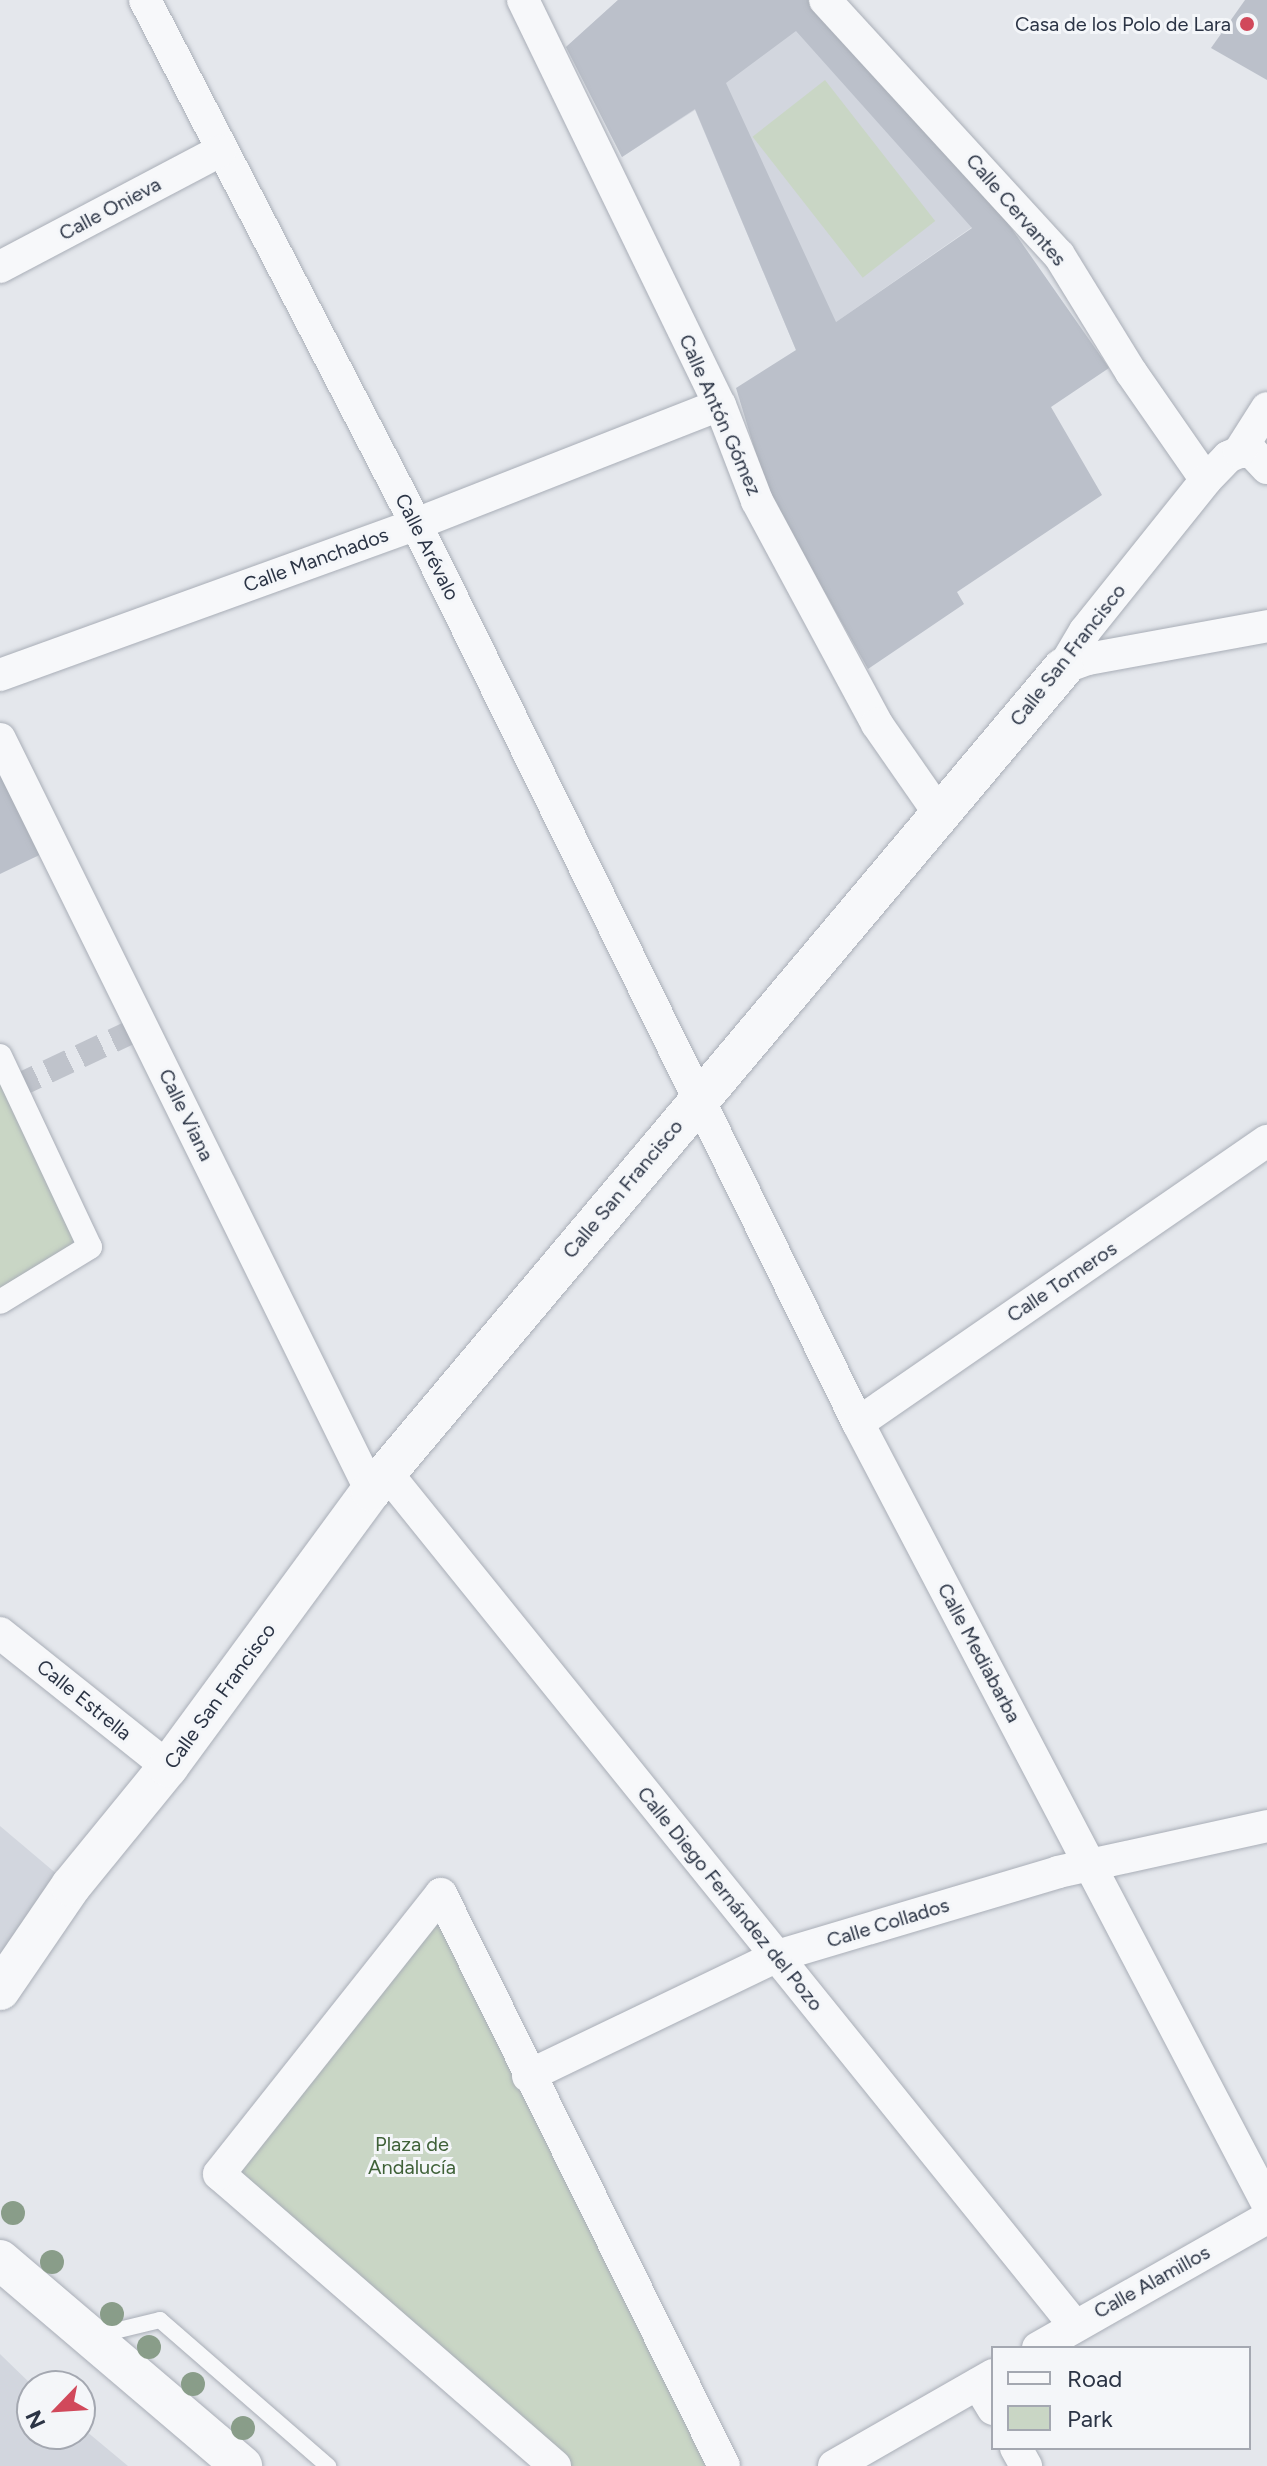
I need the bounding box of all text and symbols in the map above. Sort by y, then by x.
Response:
place label: Casa de los Polo de Lara [1015,12,1231,36]
marker: Casa de los Polo de Lara [1238,15,1256,33]
street label: Calle Cervantes [961,149,1071,271]
street label: Calle Onieva [55,172,165,246]
street label: Calle Antón Gómez [674,331,766,499]
street label: Calle Arévalo [390,490,464,604]
street label: Calle Manchados [240,523,392,597]
street label: Calle San Francisco [1005,579,1131,731]
street label: Calle Viana [153,1065,219,1165]
street label: Calle San Francisco [558,1115,688,1263]
street label: Calle Torneros [1003,1236,1121,1328]
street label: Calle Mediabarba [932,1579,1026,1727]
street label: Calle San Francisco [159,1619,281,1773]
street label: Calle Estrella [32,1655,136,1745]
street label: Calle Diego Fernández del Pozo [632,1782,828,2016]
street label: Calle Collados [824,1893,952,1953]
park label: Plaza de Andalucía [368,2133,456,2180]
street label: Calle Alamillos [1090,2240,1214,2324]
legend [991,2346,1251,2450]
text: Road [1067,2364,1122,2393]
north arrow [16,2370,96,2450]
text: Park [1067,2404,1113,2433]
text: N [20,2406,51,2433]

